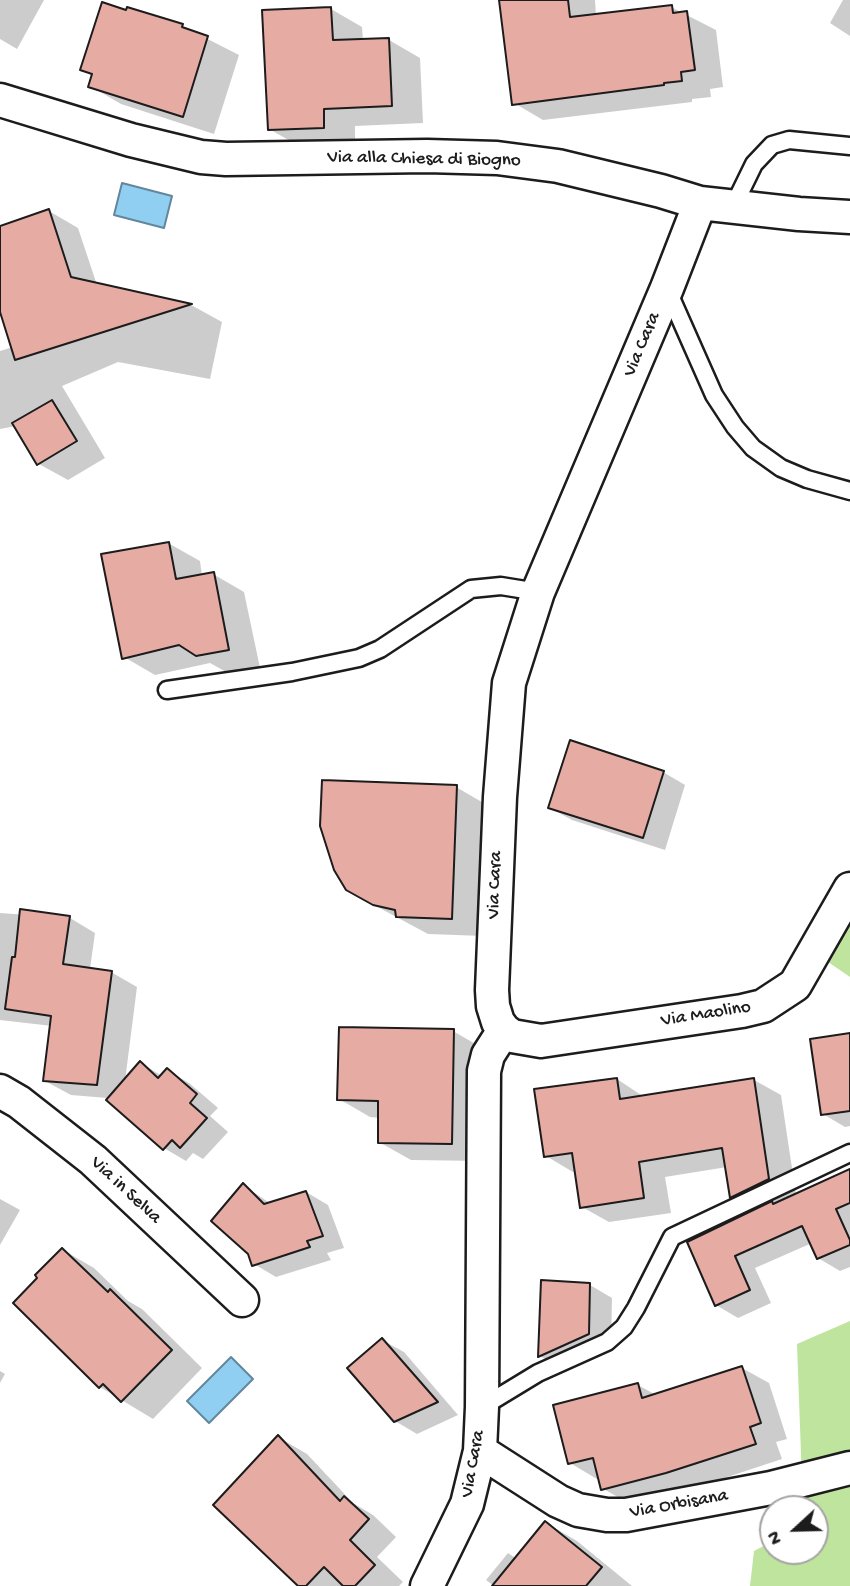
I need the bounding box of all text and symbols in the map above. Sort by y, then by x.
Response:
street label: Via alla Chiesa di Biogno [327,147,521,173]
street label: Via Cara [619,309,667,381]
street label: Via Cara [483,851,509,919]
street label: Via Maolino [660,997,752,1033]
street label: Via in Selva [85,1152,165,1230]
street label: Via Cara [457,1429,491,1499]
street label: Via Orbisana [628,1485,730,1525]
north arrow [759,1495,829,1565]
text: N [763,1527,789,1547]

